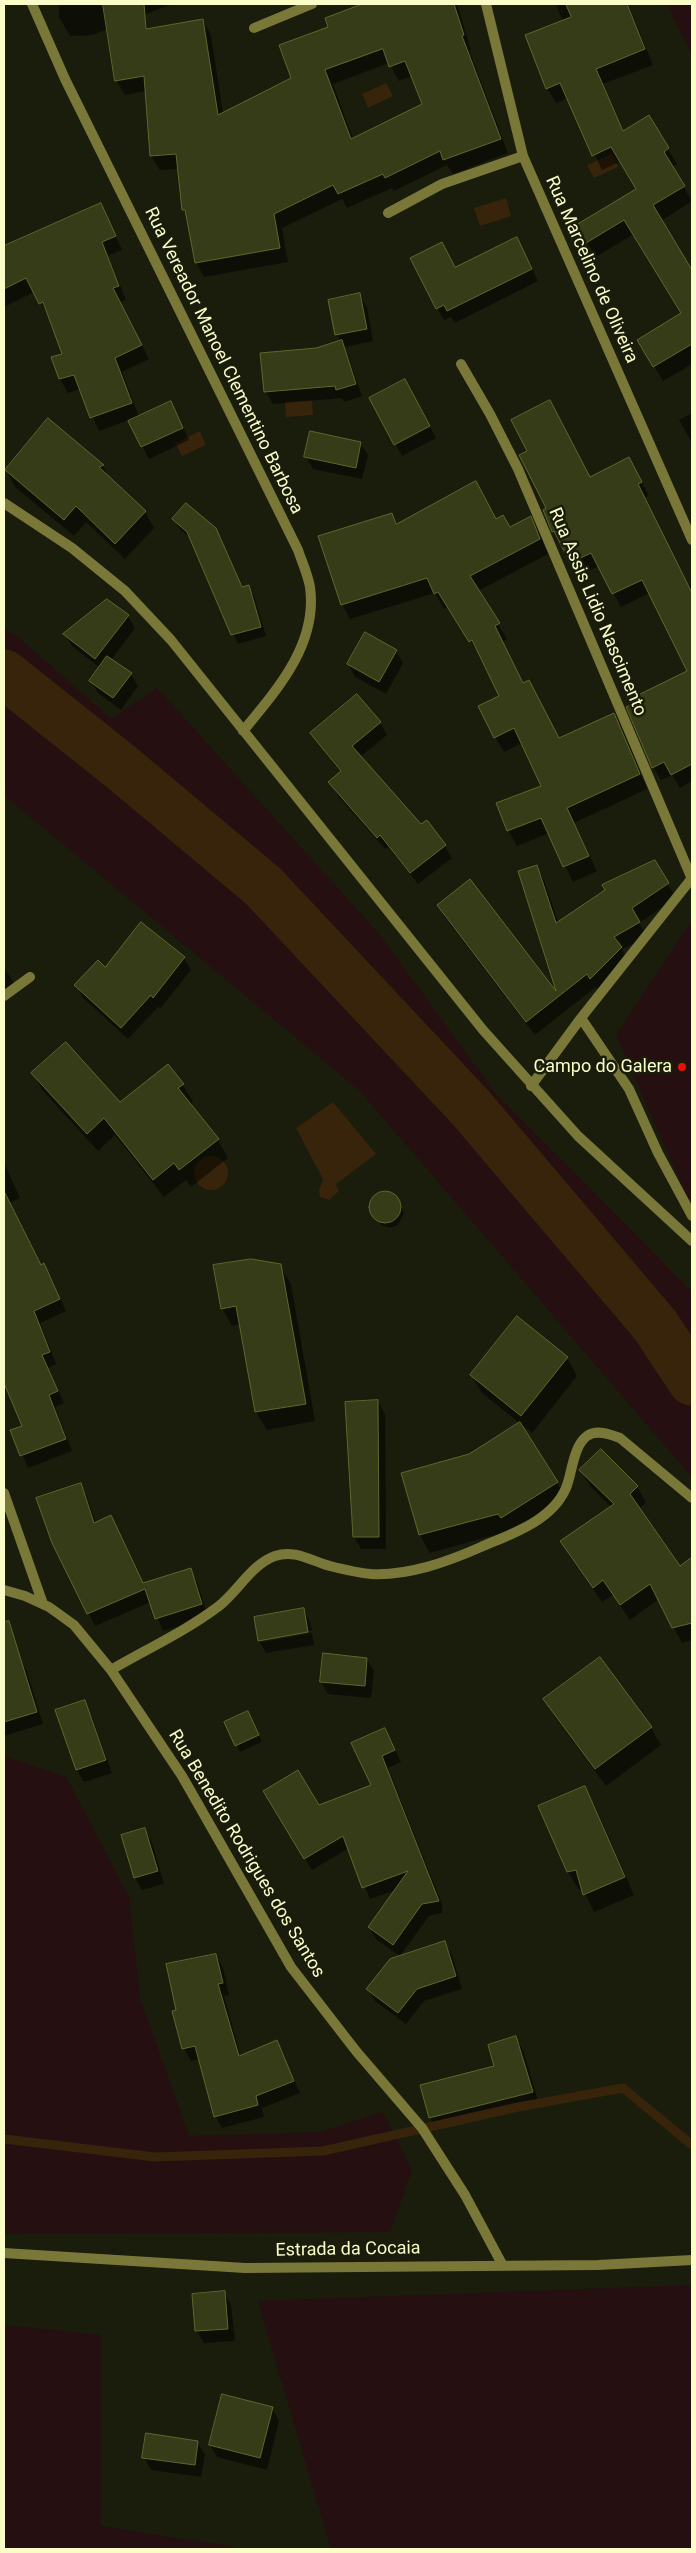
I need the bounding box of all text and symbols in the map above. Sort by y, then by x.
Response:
street label: Rua Marcelino de Oliveira [540,173,642,367]
street label: Rua Vereador Manoel Clementino Barbosa [139,204,307,518]
street label: Rua Assis Lidio Nascimento [543,505,651,719]
place label: Campo do Galera [533,1056,672,1078]
marker: Campo do Galera [676,1061,688,1073]
street label: Rua Benedito Rodrigues dos Santos [163,1726,329,1982]
street label: Estrada da Cocaia [275,2238,421,2262]

